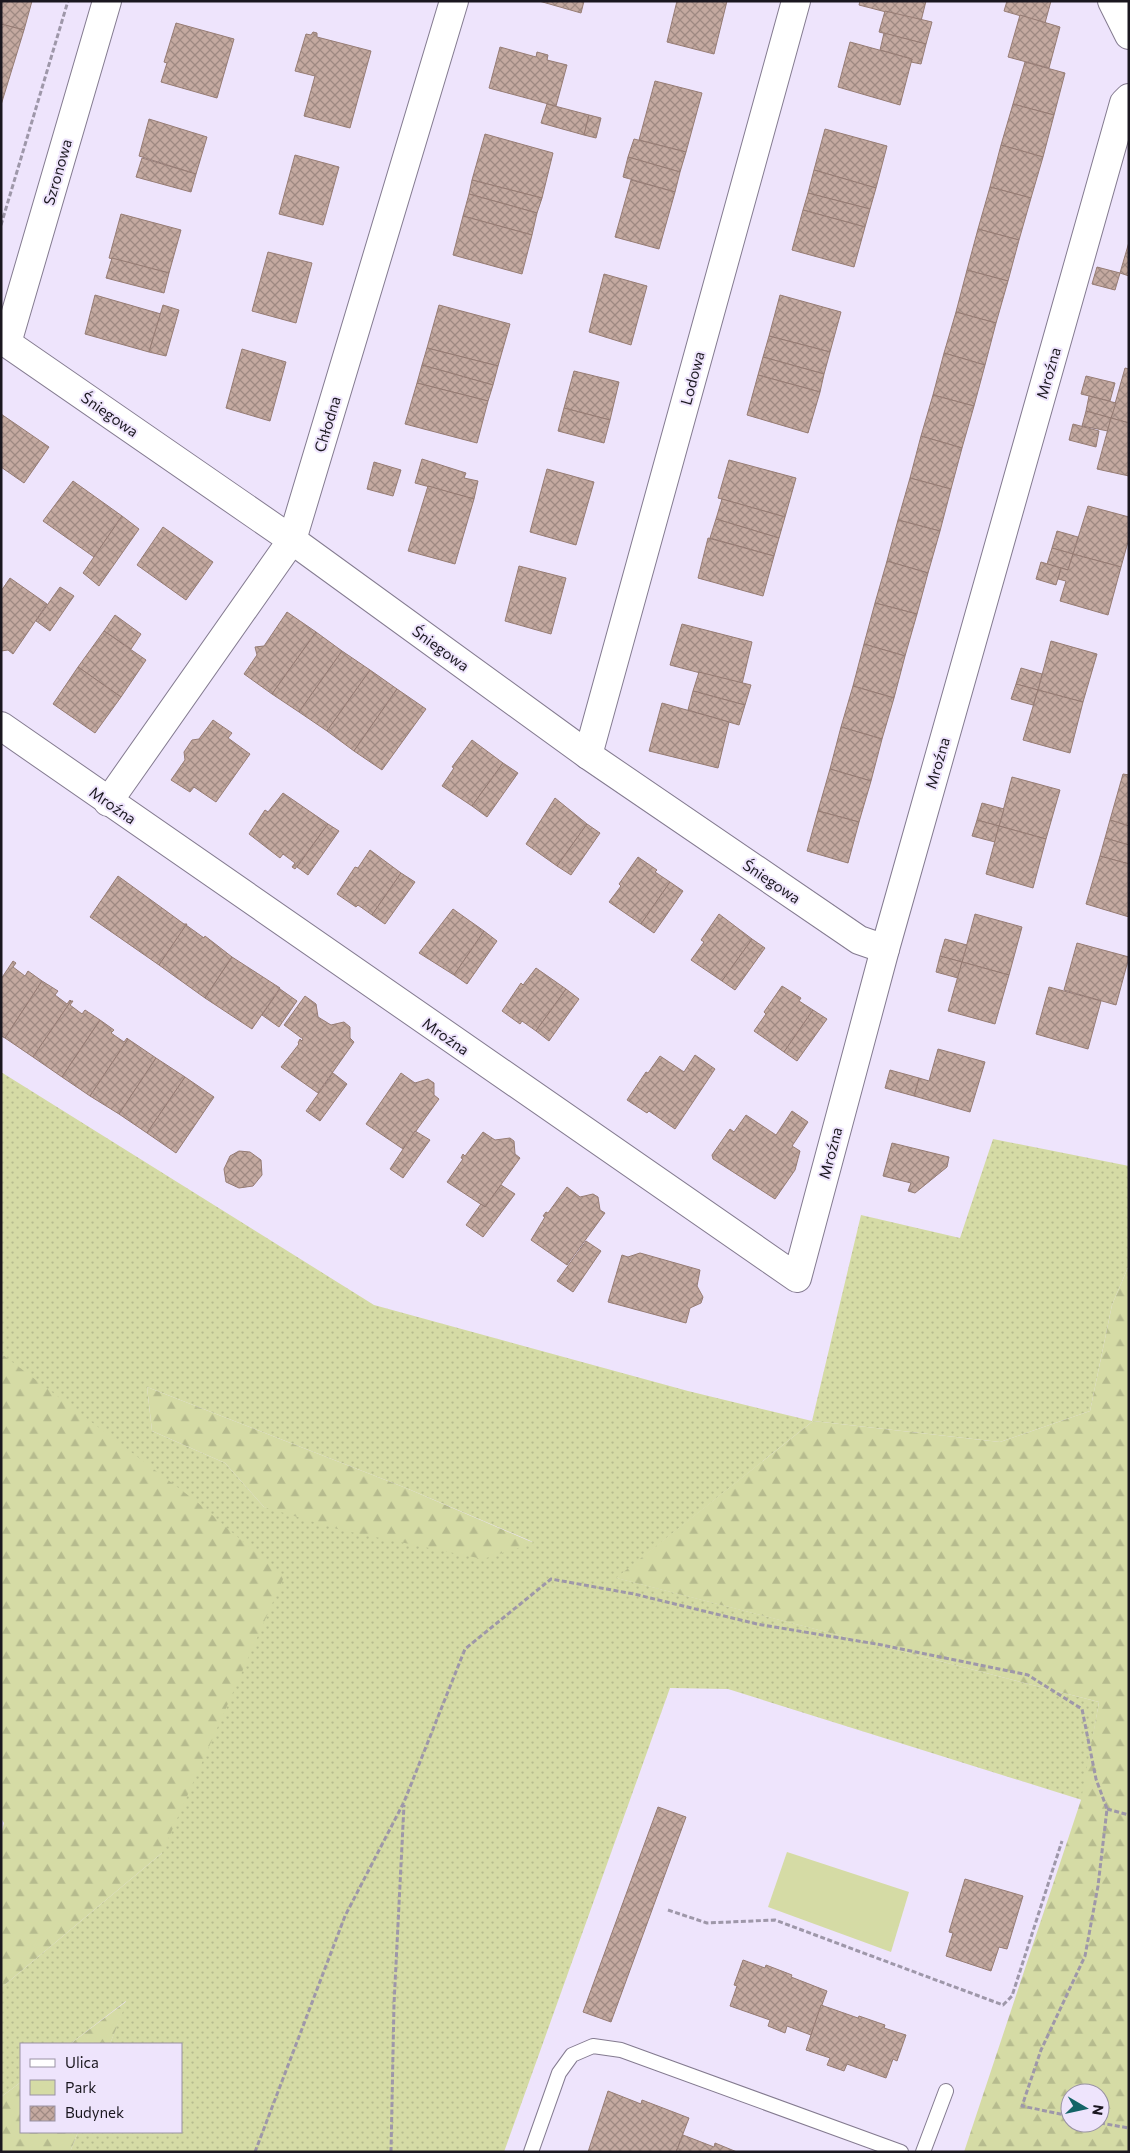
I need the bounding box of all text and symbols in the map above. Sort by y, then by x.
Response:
street label: Szronowa [39,137,75,207]
street label: Mroźna [1032,345,1064,401]
street label: Lodowa [676,349,708,407]
street label: Śniegowa [78,387,143,440]
street label: Chłodna [310,394,344,454]
street label: Śniegowa [409,621,473,675]
street label: Mroźna [921,735,953,791]
street label: Mroźna [86,782,140,828]
street label: Śniegowa [740,854,805,907]
street label: Mroźna [419,1013,473,1059]
street label: Mroźna [814,1125,846,1181]
legend [20,2043,182,2133]
text: Ulica [65,2053,99,2071]
text: Park [65,2078,96,2096]
north arrow [1060,2083,1110,2133]
text: Budynek [65,2103,124,2121]
text: N [1089,2104,1108,2117]

